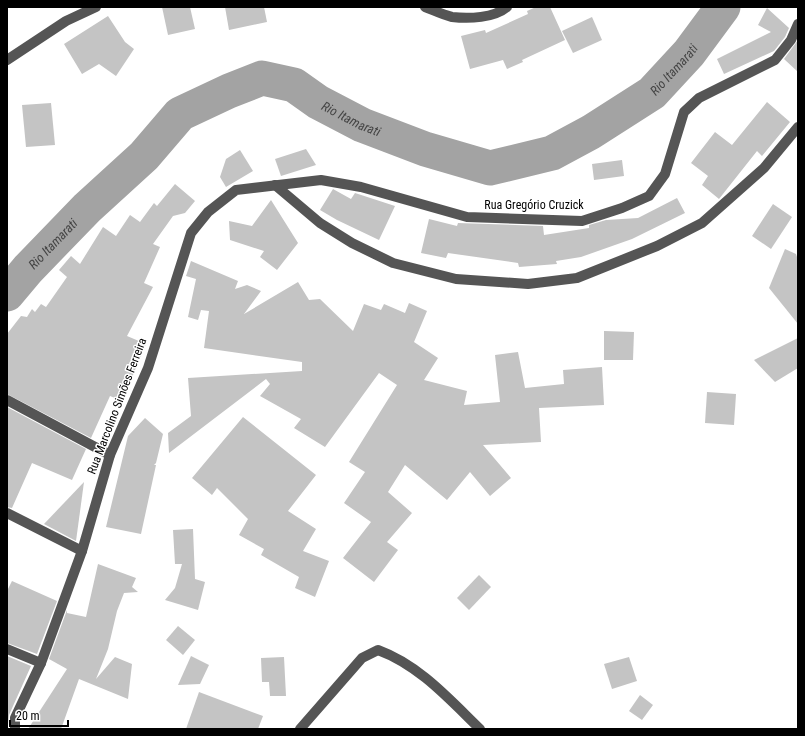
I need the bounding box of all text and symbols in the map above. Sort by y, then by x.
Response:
water label: Rio Itamarati [647,41,701,98]
water label: Rio Itamarati [319,98,383,139]
street label: Rua Gregório Cruzick [484,198,584,212]
water label: Rio Itamarati [25,216,81,272]
street label: Rua Marcolino Simões Ferreira [85,336,150,476]
scale bar [10,702,68,728]
text: 20 m [16,709,40,723]

